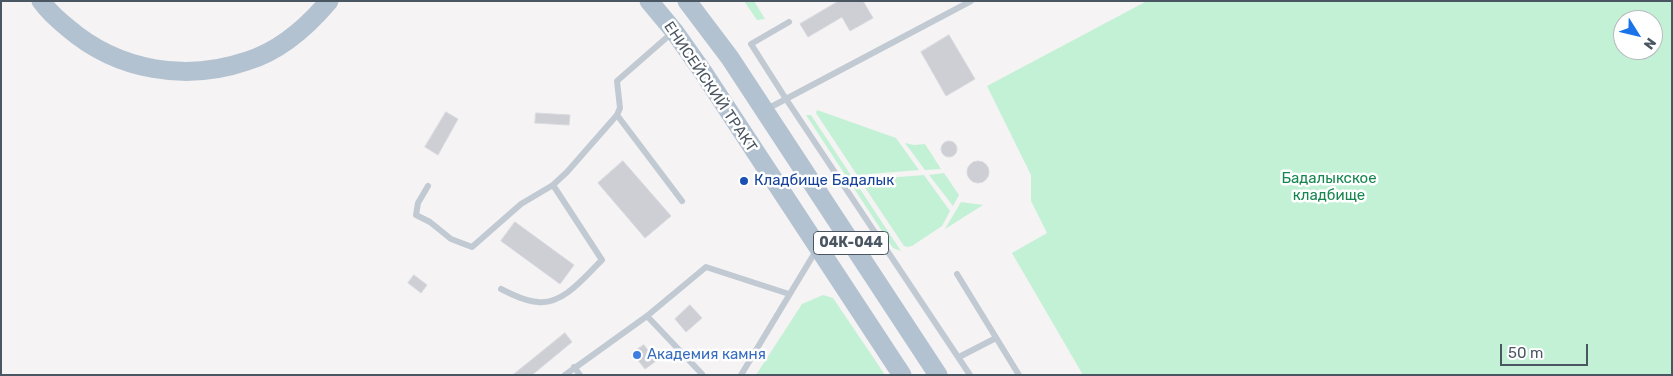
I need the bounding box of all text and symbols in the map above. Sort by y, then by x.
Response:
north arrow [1613,10,1663,60]
street label: ЕНИСЕЙСКИЙ ТРАКТ [660,18,760,156]
text: N [1640,34,1660,53]
park label: Бадалыкское кладбище [1281,170,1377,205]
place label: Кладбище Бадалык [754,172,894,190]
marker: Кладбище Бадалык [738,175,750,187]
road number: 04К-044 [814,232,888,254]
scale bar [1503,334,1590,366]
text: 50 m [1508,344,1543,362]
place label: Академия камня [647,346,766,364]
marker: Академия камня [631,349,643,361]

